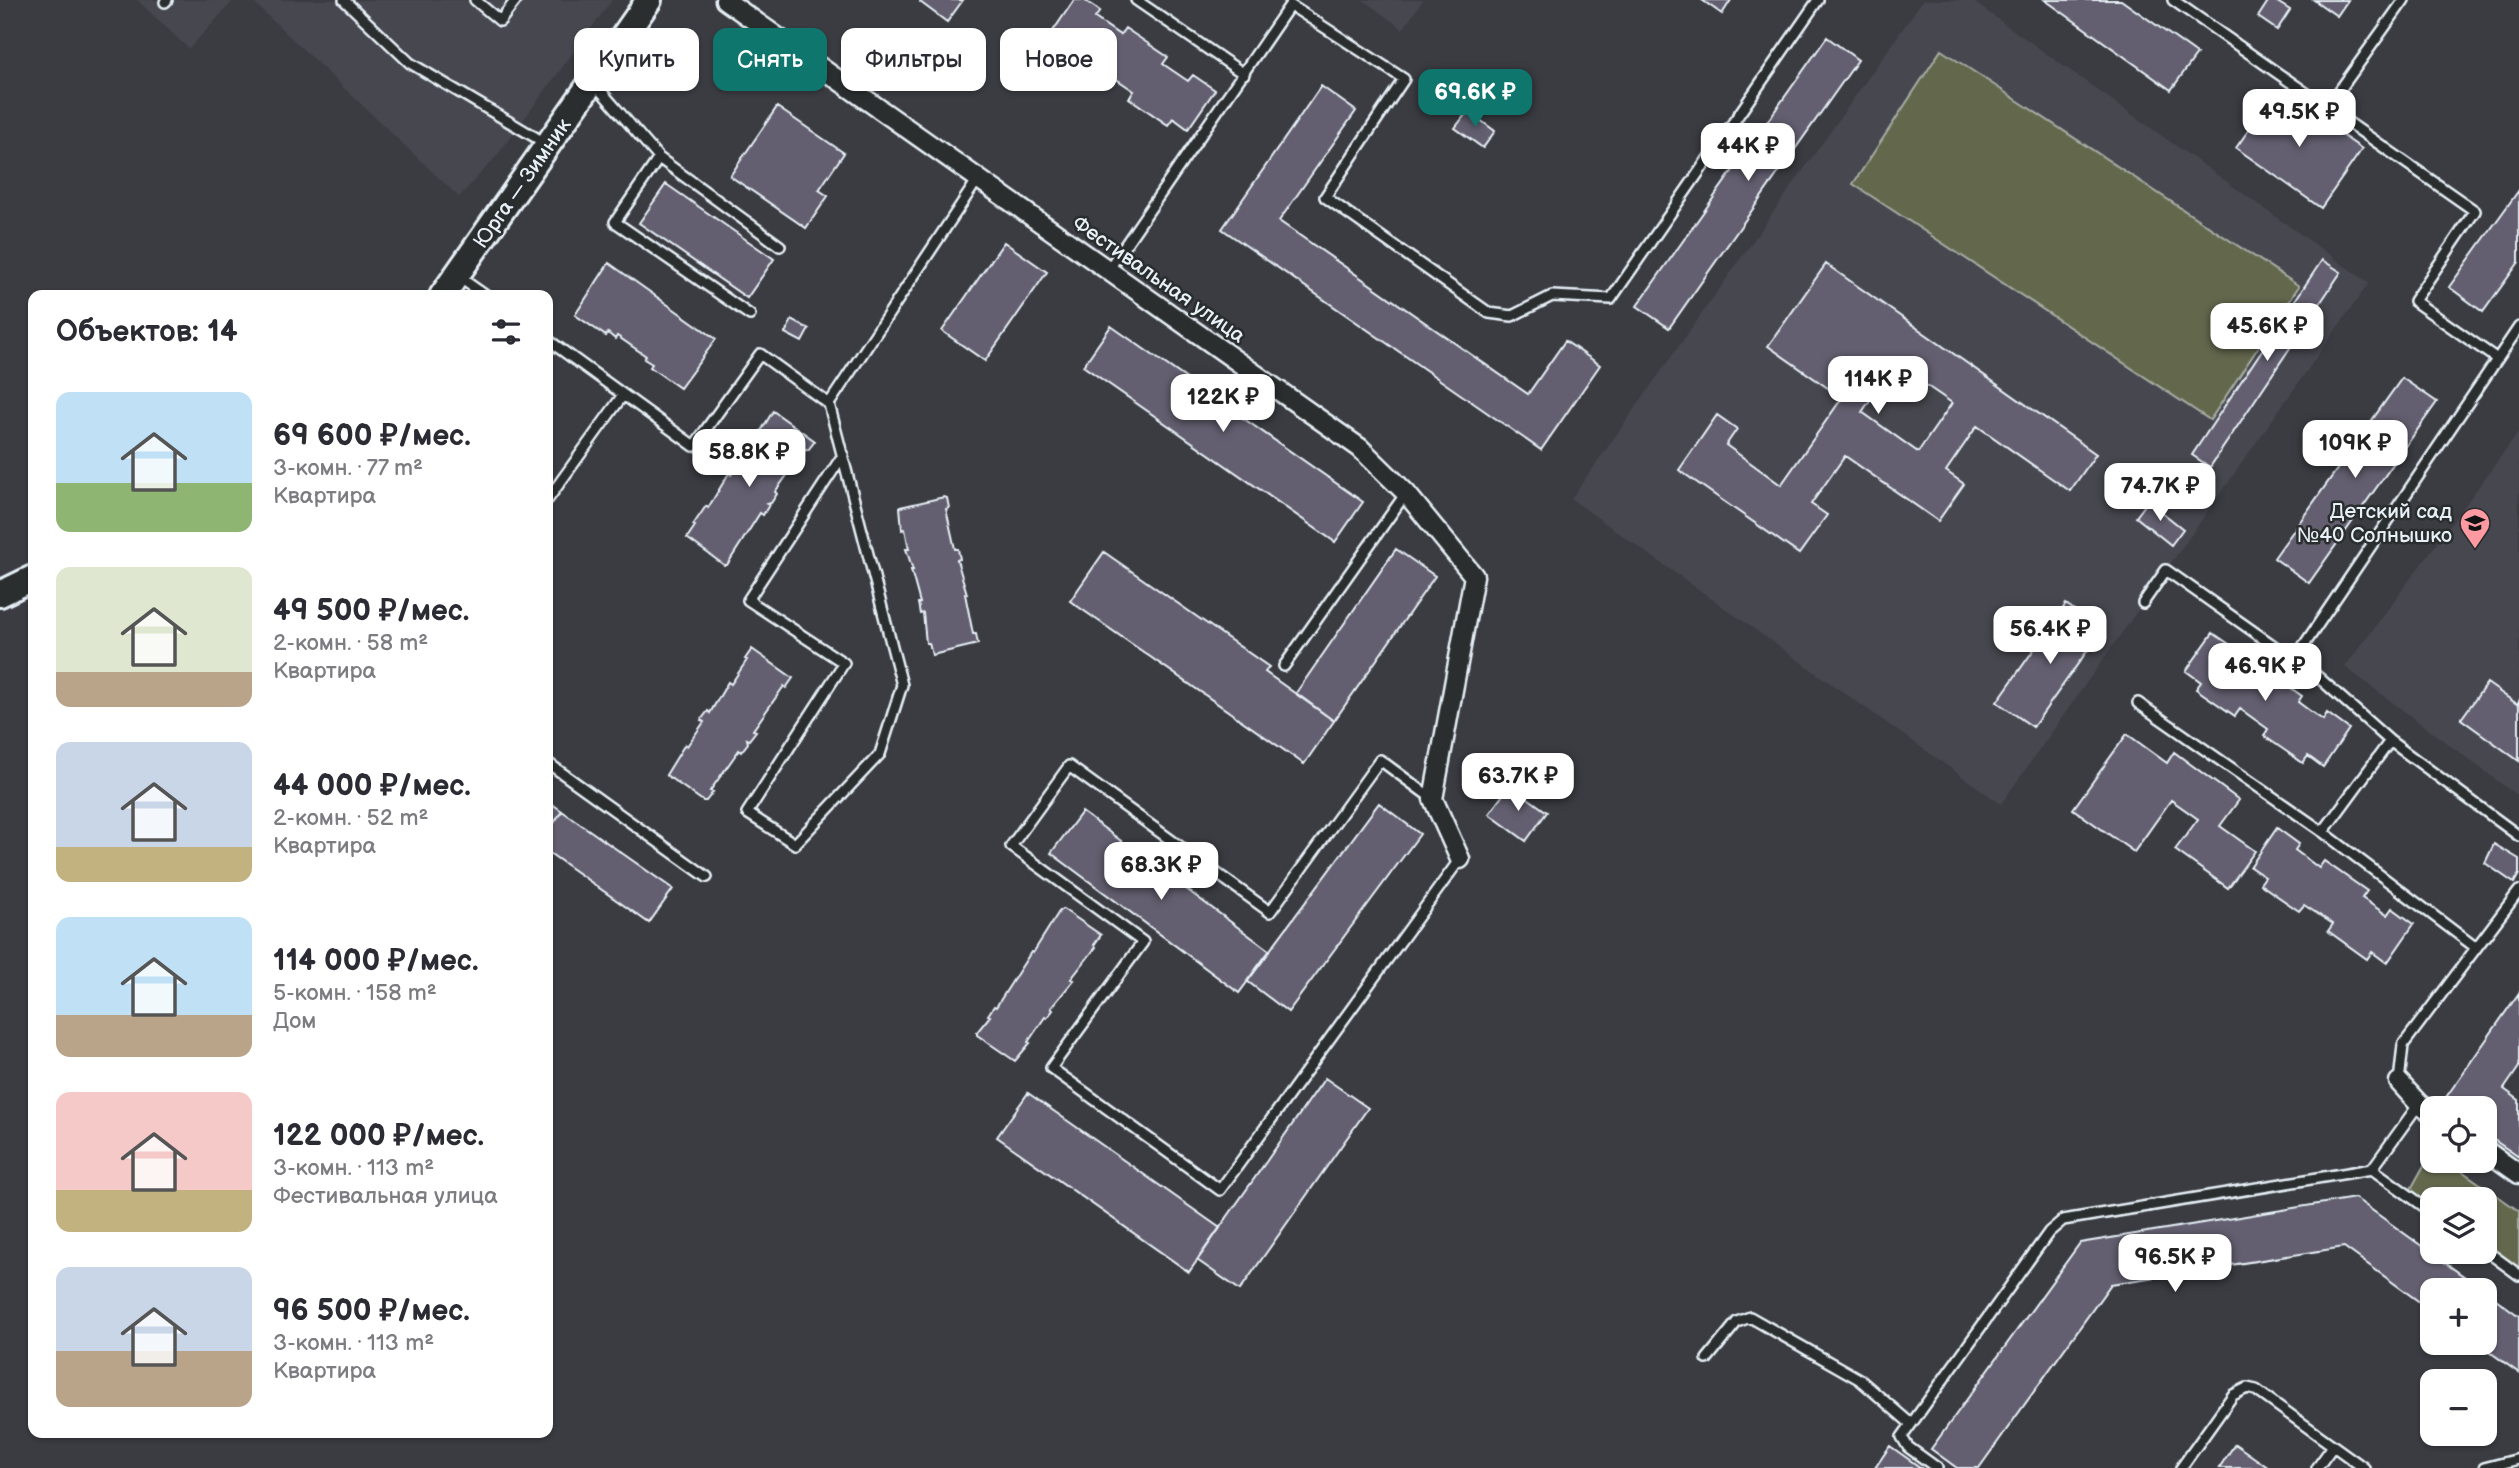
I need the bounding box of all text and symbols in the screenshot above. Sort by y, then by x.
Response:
chip: Купить [574,28,699,91]
chip: Снять [713,28,827,91]
chip: Фильтры [841,28,986,91]
chip: Новое [1000,28,1117,91]
pin: 69.6K ₽ [1410,69,1540,129]
text: 69.6K ₽ [1434,78,1516,106]
pin: 49.5K ₽ [2234,90,2364,149]
text: 49.5K ₽ [2259,98,2339,126]
street label: Юрга — Зимник [468,113,577,253]
pin: 44K ₽ [1699,124,1797,183]
text: 44K ₽ [1717,132,1779,160]
street label: Фестивальная улица [1067,210,1250,349]
pin: 45.6K ₽ [2202,304,2332,363]
text: 45.6K ₽ [2226,312,2308,340]
icon: filters [487,313,525,351]
text: Объектов: 14 [56,314,238,350]
pin: 114K ₽ [1821,356,1935,416]
text: 114K ₽ [1844,365,1912,393]
pin: 122K ₽ [1166,374,1280,434]
text: 122K ₽ [1187,383,1259,411]
text: 69 600 ₽/мес. [273,418,471,454]
icon: home [112,420,196,504]
pin: 109K ₽ [2298,420,2412,480]
text: 109K ₽ [2319,429,2391,457]
pin: 58.8K ₽ [684,430,814,489]
text: 58.8K ₽ [708,438,790,466]
text: 3-комн. · 77 m² [273,454,423,482]
pin: 74.7K ₽ [2095,463,2225,523]
text: 74.7K ₽ [2120,472,2200,500]
text: Квартира [273,482,376,510]
place label: Детский сад №40 Солнышко [2297,499,2452,548]
school or university icon: Детский сад №40 Солнышко [2458,506,2492,550]
text: 49 500 ₽/мес. [273,593,469,629]
icon: home [112,595,196,679]
pin: 56.4K ₽ [1985,606,2115,666]
text: 56.4K ₽ [2009,615,2091,643]
text: 2-комн. · 58 m² [273,629,428,657]
pin: 46.9K ₽ [2200,644,2330,703]
text: 46.9K ₽ [2224,652,2306,680]
text: Квартира [273,657,376,685]
pin: 63.7K ₽ [1453,754,1583,813]
text: 63.7K ₽ [1478,762,1558,790]
text: 44 000 ₽/мес. [273,768,471,804]
icon: home [112,770,196,854]
text: 2-комн. · 52 m² [273,804,428,832]
text: Квартира [273,832,376,860]
pin: 68.3K ₽ [1096,842,1226,902]
text: 68.3K ₽ [1120,851,1202,879]
text: 114 000 ₽/мес. [273,943,479,979]
icon: home [112,945,196,1029]
text: 5-комн. · 158 m² [273,979,437,1007]
text: Дом [273,1007,316,1035]
map controls [2420,1096,2497,1446]
button: locate [2420,1096,2497,1173]
text: 122 000 ₽/мес. [273,1118,484,1154]
icon: home [112,1120,196,1204]
text: 3-комн. · 113 m² [273,1154,434,1182]
text: Фестивальная улица [273,1182,498,1210]
button: layers [2420,1187,2497,1264]
pin: 96.5K ₽ [2110,1234,2240,1294]
text: 96.5K ₽ [2135,1243,2215,1271]
button: + [2420,1278,2497,1355]
text: 96 500 ₽/мес. [273,1293,470,1329]
icon: home [112,1295,196,1379]
text: 3-комн. · 113 m² [273,1329,434,1357]
text: Квартира [273,1357,376,1385]
button: − [2420,1369,2497,1446]

